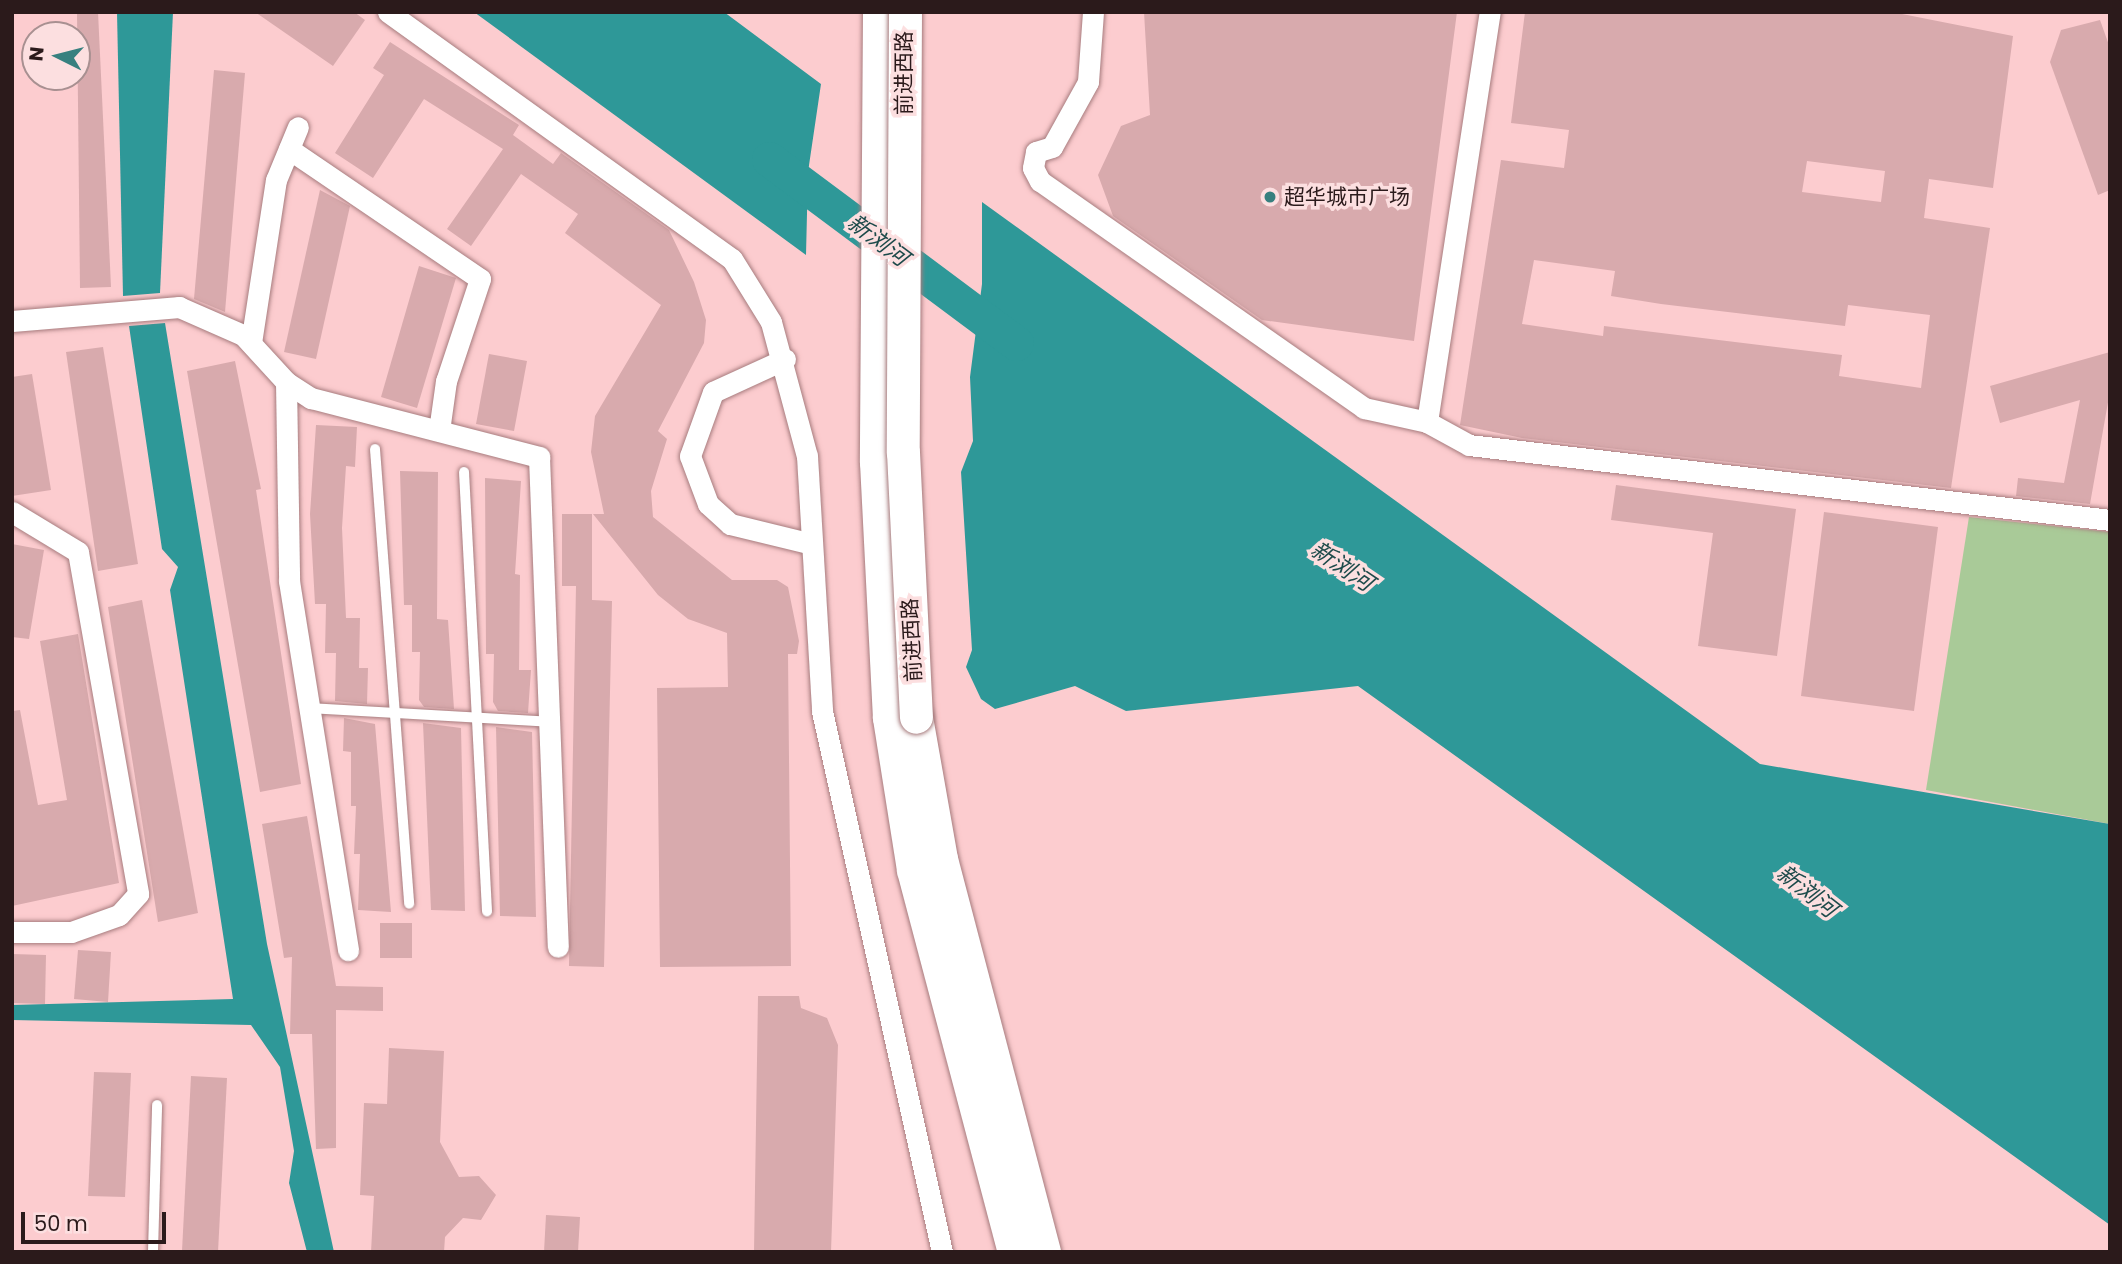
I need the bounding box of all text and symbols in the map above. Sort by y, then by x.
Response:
north arrow [21,21,91,91]
street label: 前进西路 [891,31,917,115]
text: N [22,45,51,62]
place label: 超华城市广场 [1284,184,1410,210]
marker: 超华城市广场 [1262,189,1278,205]
water label: 新浏河 [842,208,914,272]
water label: 新浏河 [1306,535,1378,597]
street label: 前进西路 [897,597,927,683]
water label: 新浏河 [1771,859,1843,923]
scale bar [24,1198,170,1242]
text: 50 m [34,1209,88,1238]

